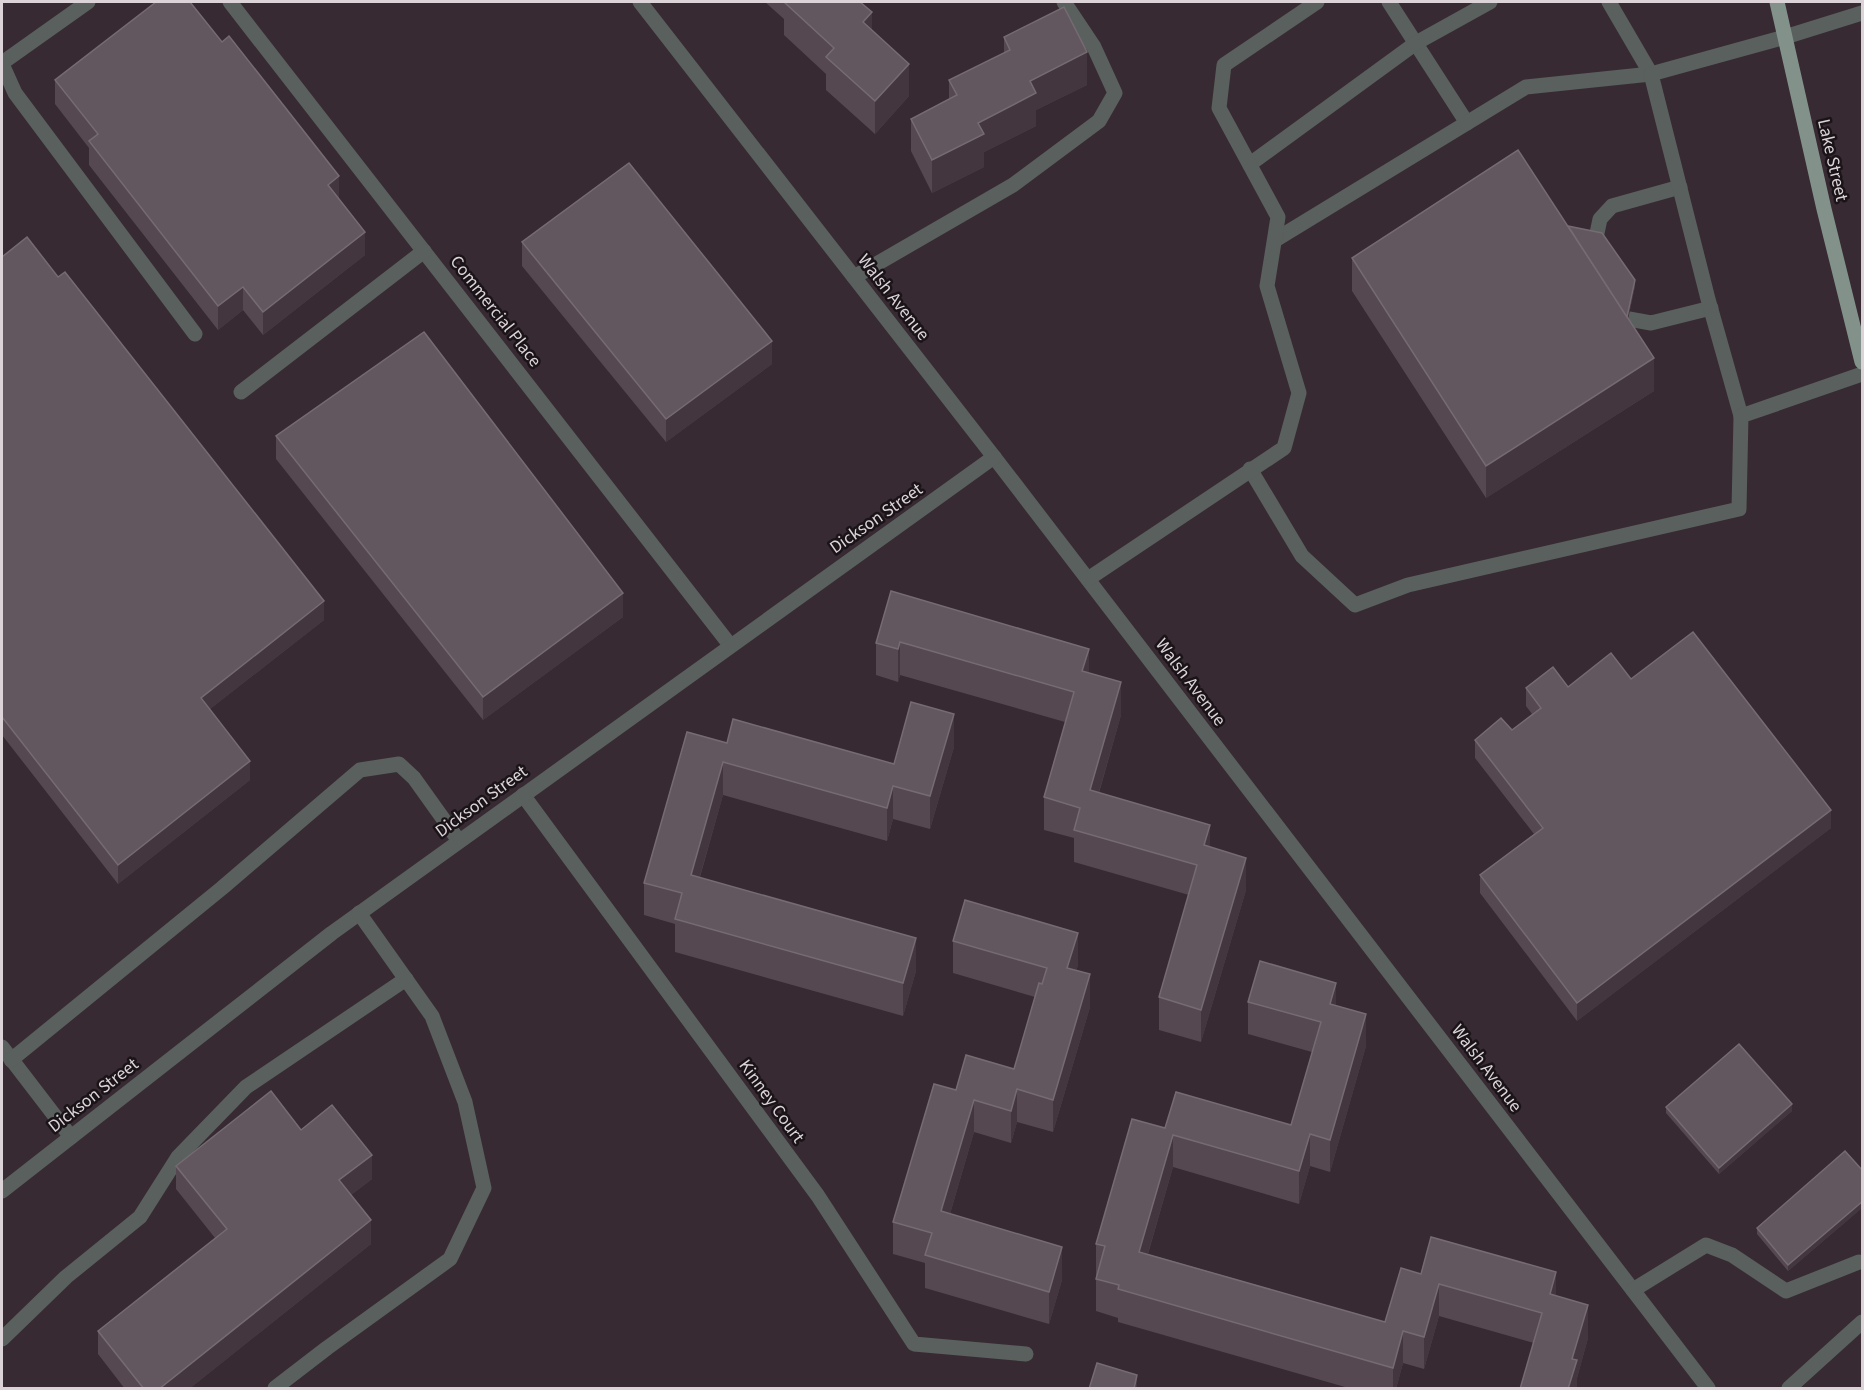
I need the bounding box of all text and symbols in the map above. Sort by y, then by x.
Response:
street label: Lake Street [1811,116,1854,204]
street label: Walsh Avenue [852,249,935,346]
street label: Commercial Place [444,250,547,372]
street label: Dickson Street [825,477,928,560]
street label: Walsh Avenue [1149,633,1232,731]
street label: Dickson Street [430,759,533,843]
street label: Walsh Avenue [1445,1019,1528,1117]
street label: Dickson Street [43,1052,144,1139]
street label: Kinney Court [733,1054,810,1148]

